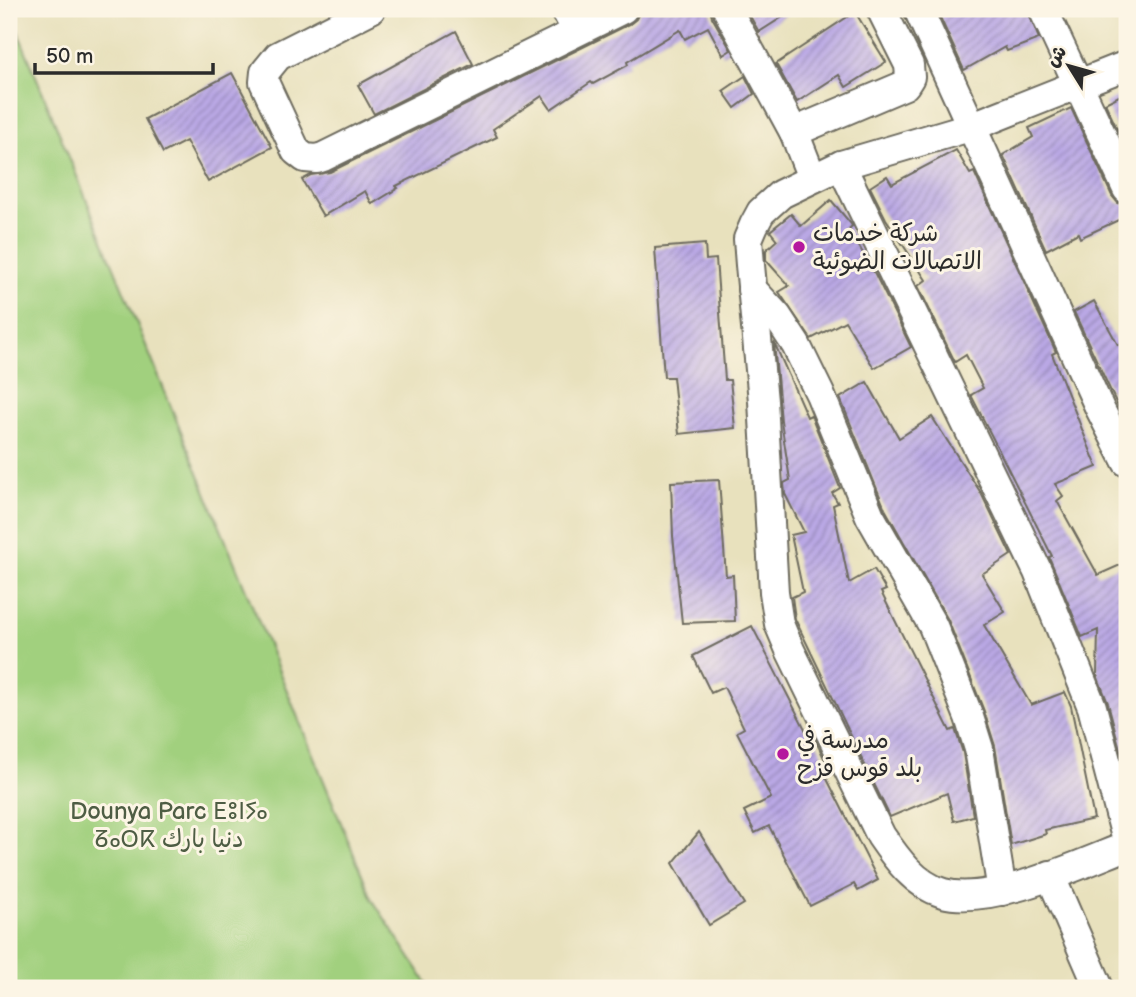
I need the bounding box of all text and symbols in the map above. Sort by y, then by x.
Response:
scale bar [35,32,214,76]
north arrow [1034,32,1104,102]
text: ش [1041,41,1072,72]
text: 50 m [46,44,93,69]
place label: شركة خدمات الاتصالات الضوئية [813,219,982,276]
marker: شركة خدمات الاتصالات الضوئية [791,239,807,255]
place label: مدرسة في بلد قوس قزح [797,725,922,784]
marker: مدرسة في بلد قوس قزح [775,746,791,762]
park label: Dounya Parc ⴹⵓⵏⵢⴰ ⵒⴰⵔⴽ دنيا بارك [70,797,268,854]

